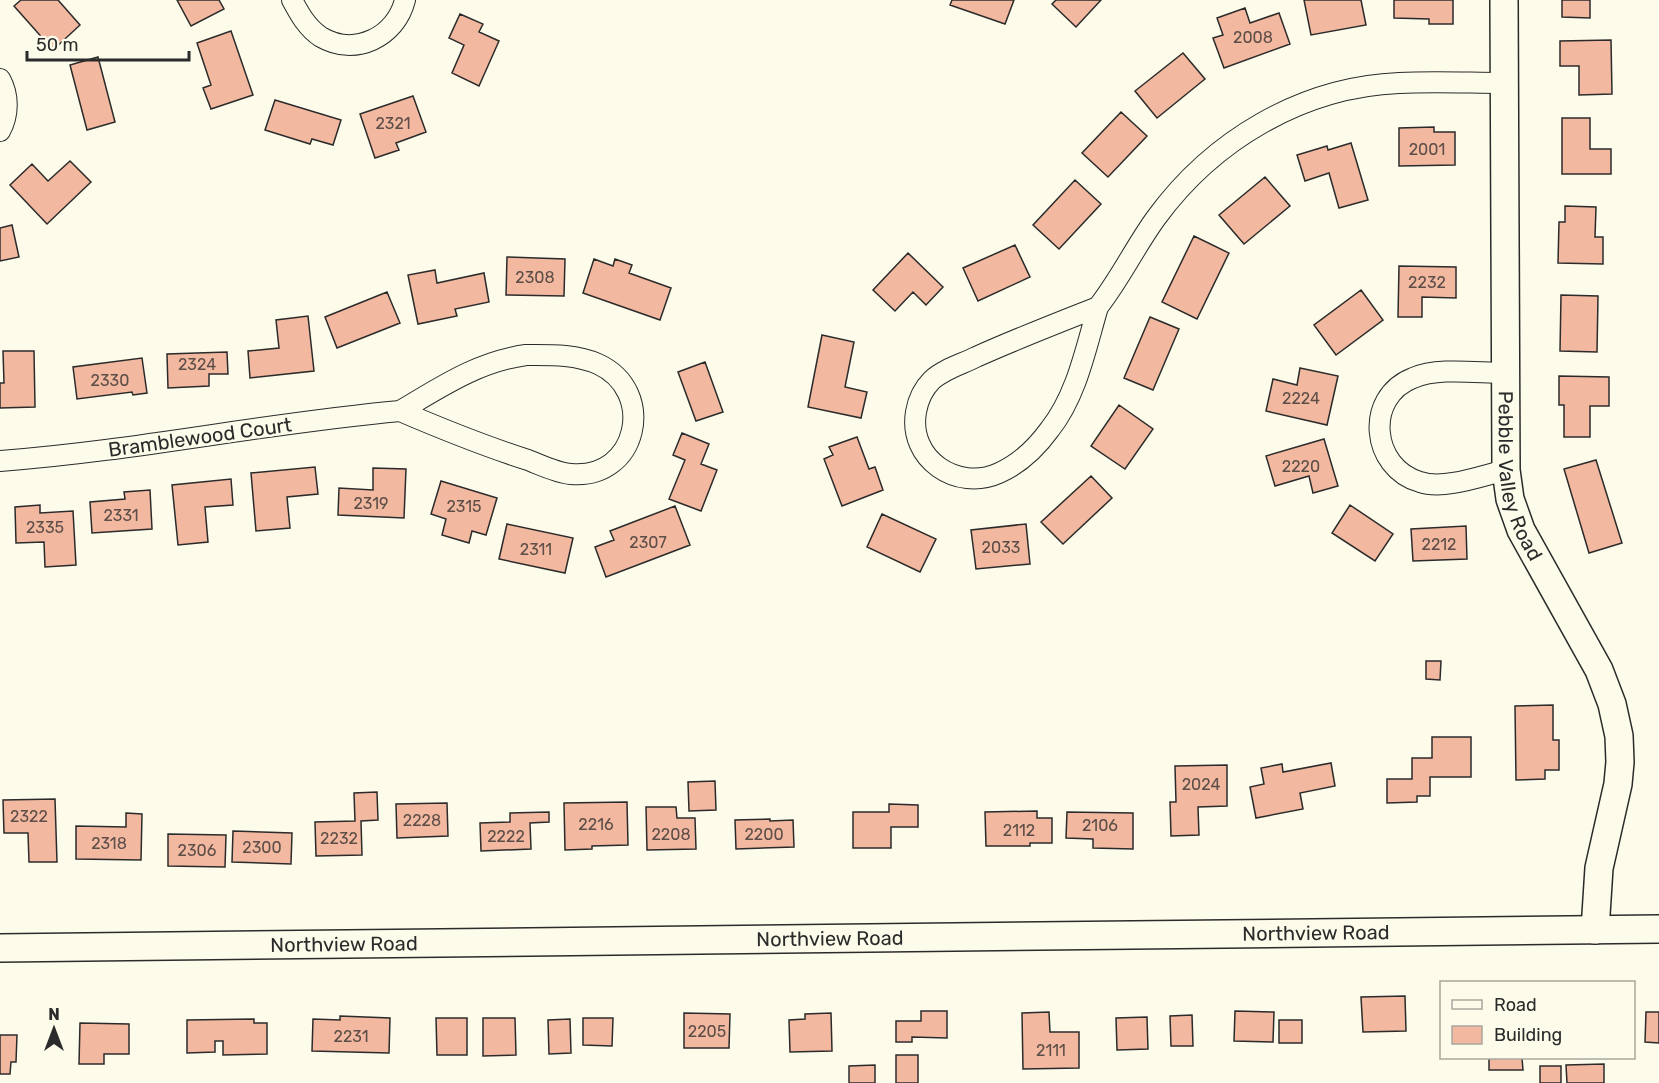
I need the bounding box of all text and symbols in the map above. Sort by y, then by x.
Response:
scale bar [27,24,189,62]
house number: 2008 [1233,28,1273,47]
text: 50 m [36,34,79,56]
house number: 2321 [375,114,411,133]
house number: 2001 [1409,140,1445,159]
house number: 2308 [515,268,555,287]
house number: 2232 [1408,273,1446,292]
house number: 2324 [178,355,216,374]
house number: 2330 [91,371,129,390]
house number: 2224 [1282,389,1320,408]
street label: Pebble Valley Road [1494,391,1548,565]
street label: Bramblewood Court [107,412,293,462]
house number: 2220 [1282,457,1320,476]
house number: 2319 [353,494,389,513]
house number: 2315 [446,497,482,516]
house number: 2331 [103,506,139,525]
house number: 2335 [26,518,64,537]
house number: 2307 [629,533,667,552]
house number: 2212 [1421,535,1457,554]
house number: 2033 [982,538,1020,557]
house number: 2311 [520,540,552,559]
house number: 2024 [1182,775,1220,794]
house number: 2322 [10,807,48,826]
house number: 2228 [403,811,441,830]
house number: 2216 [578,815,614,834]
house number: 2106 [1082,816,1118,835]
house number: 2112 [1003,821,1035,840]
house number: 2208 [651,825,691,844]
house number: 2200 [744,825,784,844]
house number: 2222 [487,827,525,846]
house number: 2232 [320,829,358,848]
house number: 2318 [91,834,127,853]
house number: 2300 [242,838,282,857]
house number: 2306 [178,841,217,860]
street label: Northview Road [1242,920,1390,946]
street label: Northview Road [756,926,904,951]
street label: Northview Road [270,931,418,957]
legend [1440,981,1635,1059]
text: Road [1494,994,1537,1016]
north arrow [24,999,84,1059]
text: N [48,1005,60,1024]
house number: 2205 [688,1022,726,1041]
text: Building [1494,1024,1562,1046]
house number: 2231 [334,1027,368,1046]
house number: 2111 [1036,1041,1066,1060]

